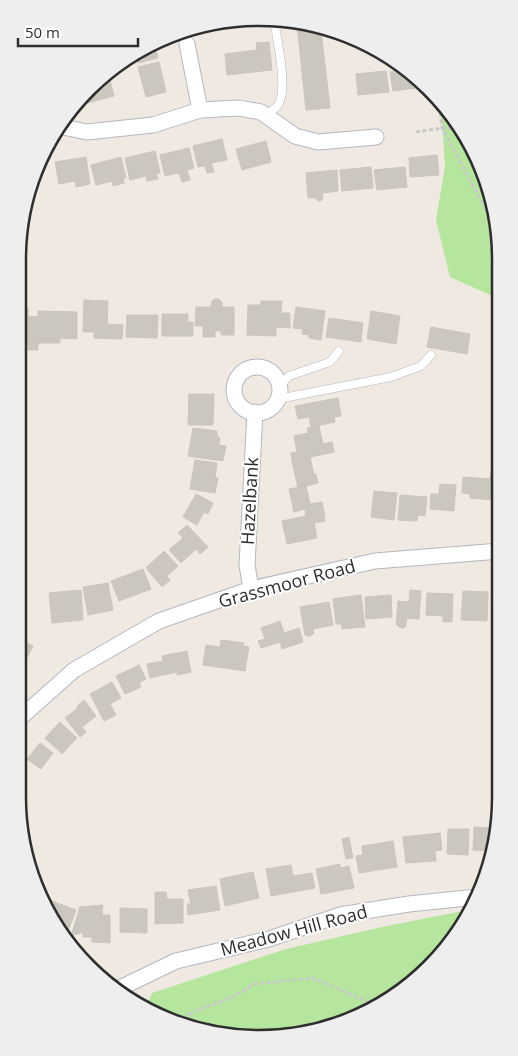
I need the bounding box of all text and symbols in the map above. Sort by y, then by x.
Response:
scale bar [18,15,138,47]
text: 50 m [25,22,60,42]
street label: Hazelbank [235,456,263,545]
street label: Grassmoor Road [216,553,358,613]
street label: Meadow Hill Road [218,899,370,961]

